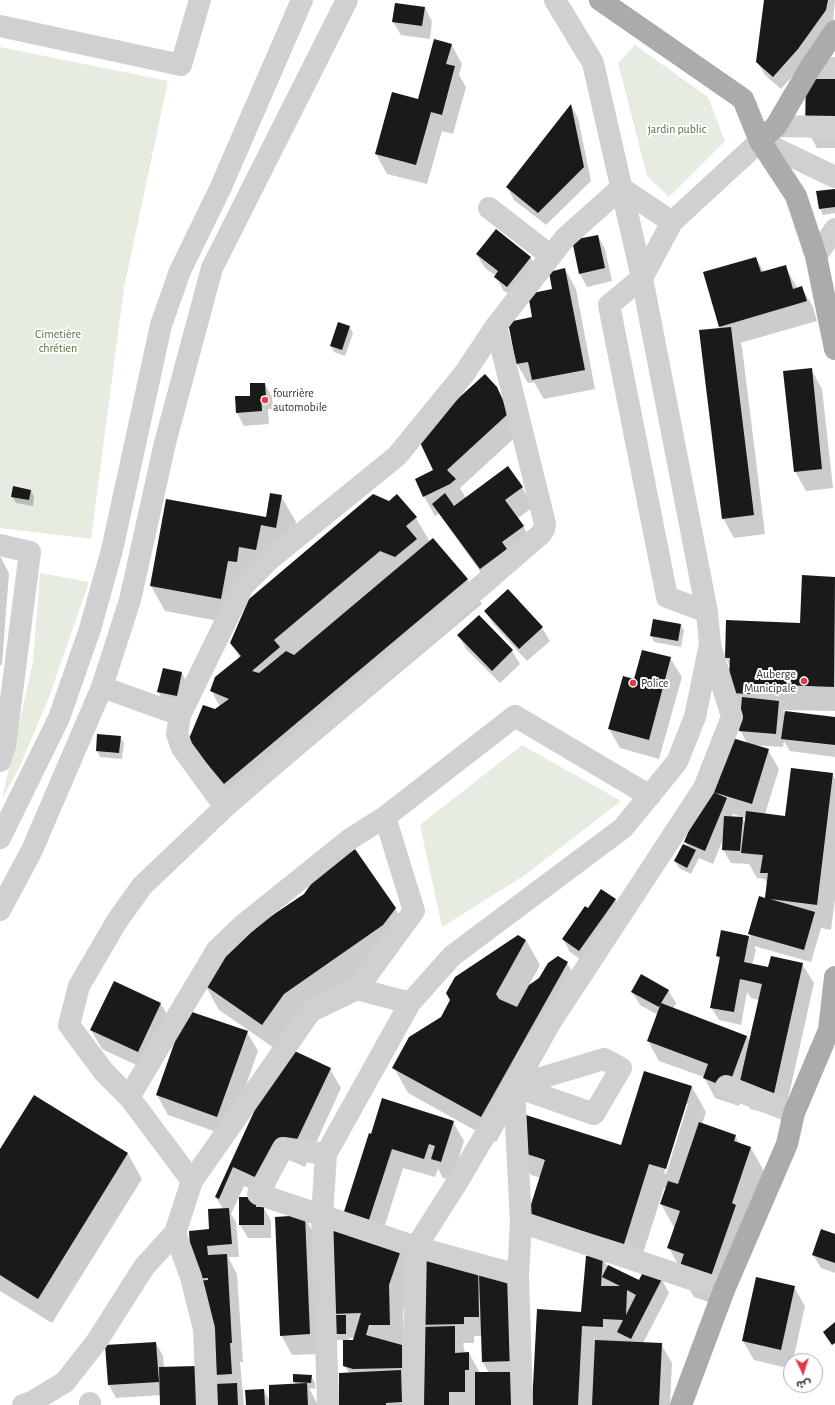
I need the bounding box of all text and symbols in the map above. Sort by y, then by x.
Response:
park label: jardin public [648,122,706,136]
park label: Cimetière chrétien [35,327,81,355]
place label: fourrière automobile [273,386,327,414]
marker: fourrière automobile [260,395,270,405]
place label: Auberge Municipale [744,667,796,695]
place label: Police [641,676,669,690]
marker: Auberge Municipale [799,676,809,686]
marker: Police [628,678,638,688]
north arrow [783,1353,823,1393]
text: ش [796,1378,812,1390]

